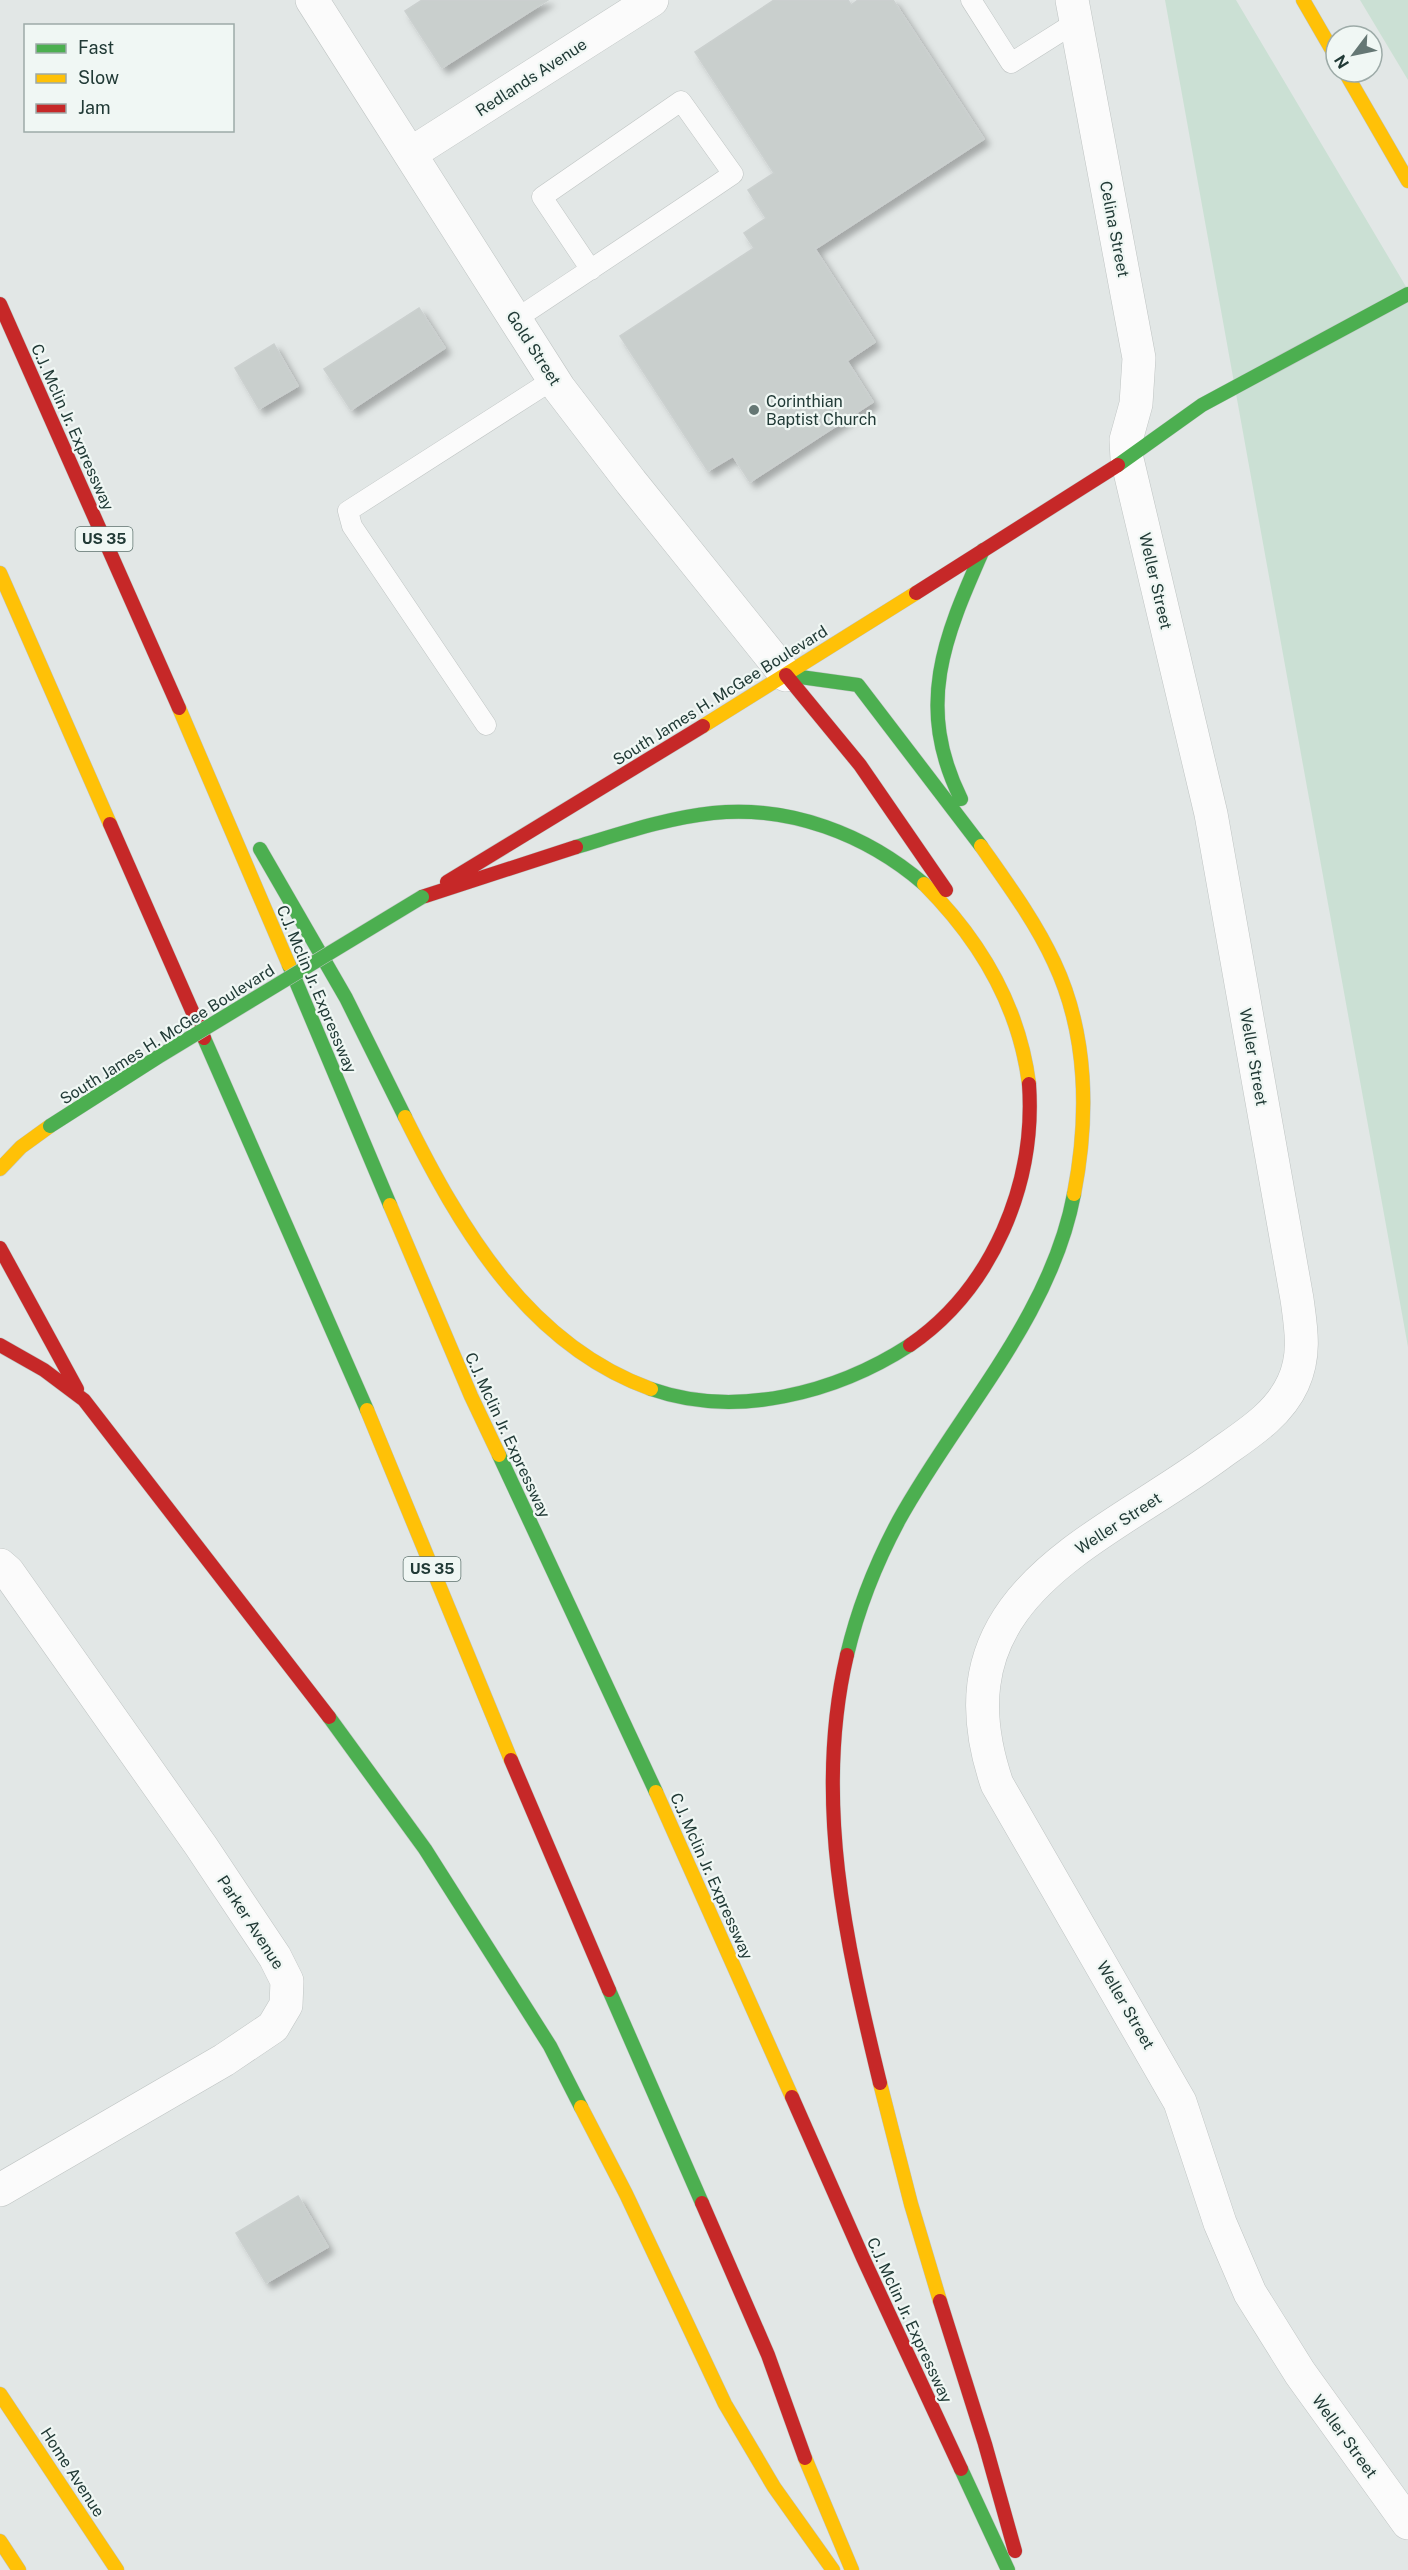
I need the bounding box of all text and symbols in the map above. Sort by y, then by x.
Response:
legend [24,24,234,132]
north arrow [1324,24,1384,84]
street label: Redlands Avenue [472,34,590,120]
text: Fast [78,37,114,58]
text: N [1330,51,1353,72]
text: Slow [78,67,119,88]
text: Jam [78,97,111,118]
street label: Celina Street [1096,179,1133,279]
street label: Gold Street [502,307,565,389]
street label: C.J. Mclin Jr. Expressway [27,341,118,514]
place label: Corinthian Baptist Church [766,392,877,429]
marker: Corinthian Baptist Church [747,403,761,417]
road number: US 35 [76,527,132,551]
street label: Weller Street [1135,531,1176,631]
street label: South James H. McGee Boulevard [610,621,831,770]
street label: C.J. Mclin Jr. Expressway [273,902,361,1076]
street label: South James H. McGee Boulevard [57,960,278,1109]
street label: Weller Street [1236,1007,1271,1107]
street label: C.J. Mclin Jr. Expressway [461,1349,555,1521]
street label: Weller Street [1072,1489,1165,1558]
road number: US 35 [404,1557,460,1581]
street label: C.J. Mclin Jr. Expressway [666,1790,757,1963]
street label: Parker Avenue [213,1872,288,1973]
street label: Weller Street [1093,1958,1158,2053]
street label: C.J. Mclin Jr. Expressway [863,2234,957,2406]
street label: Weller Street [1308,2391,1381,2482]
street label: Home Avenue [37,2424,109,2521]

